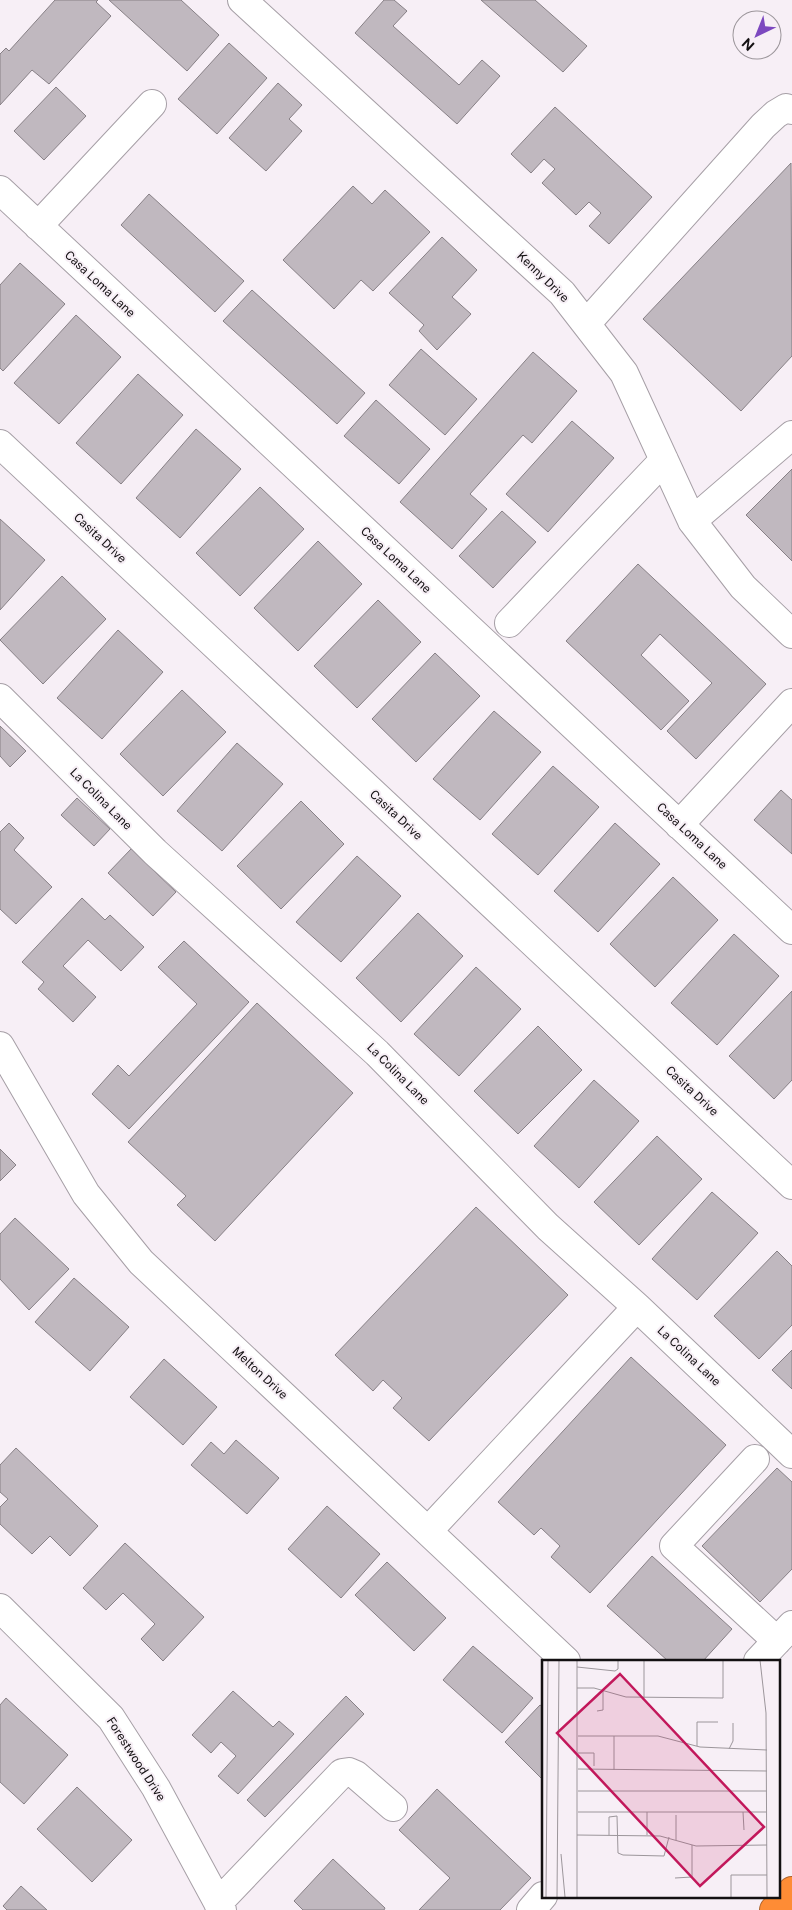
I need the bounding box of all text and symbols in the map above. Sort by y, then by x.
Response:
north arrow [732,10,782,60]
text: N [739,35,758,54]
street label: Casa Loma Lane [62,248,138,320]
street label: Kenny Drive [514,249,572,305]
street label: Casita Drive [71,510,129,566]
street label: Casa Loma Lane [358,524,434,596]
street label: La Colina Lane [67,765,135,833]
street label: Casita Drive [367,787,425,843]
street label: Casa Loma Lane [654,800,730,872]
street label: La Colina Lane [364,1040,432,1108]
street label: Casita Drive [663,1063,721,1119]
street label: La Colina Lane [654,1323,724,1389]
street label: Melton Drive [229,1344,291,1402]
inset map [542,1660,780,1898]
street label: Forestwood Drive [104,1714,168,1804]

